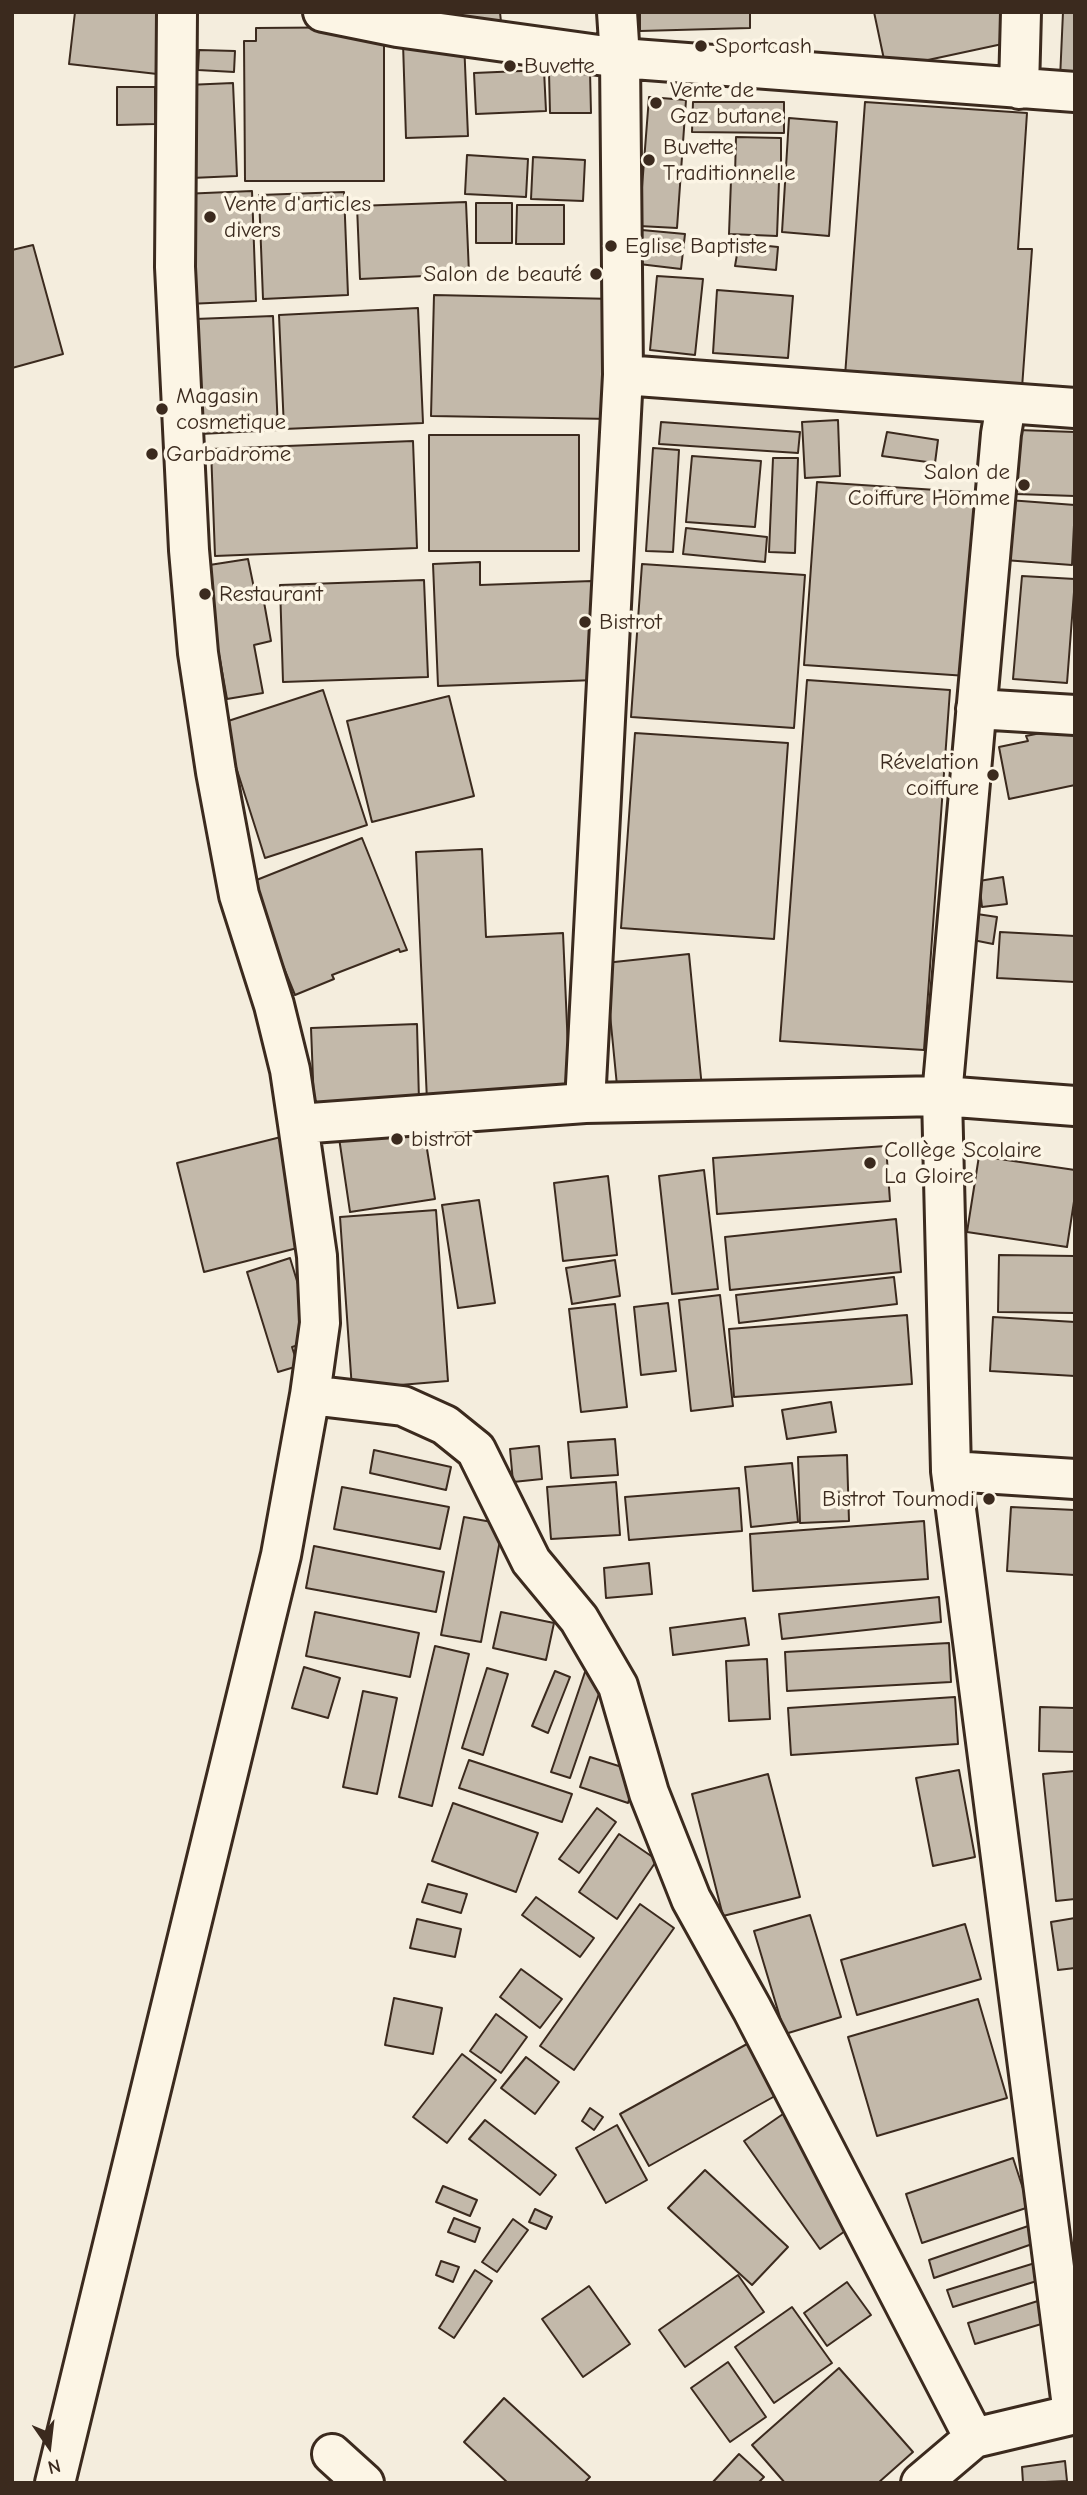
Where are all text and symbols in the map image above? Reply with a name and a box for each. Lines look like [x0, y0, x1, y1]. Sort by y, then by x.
place label: Sportcash [715, 32, 812, 60]
marker: Sportcash [693, 38, 709, 54]
place label: Buvette [524, 52, 595, 80]
marker: Buvette [502, 58, 518, 74]
place label: Vente de Gaz butane [670, 76, 782, 130]
marker: Vente de Gaz butane [648, 95, 664, 111]
place label: Buvette Traditionnelle [663, 133, 796, 187]
marker: Buvette Traditionnelle [641, 152, 657, 168]
place label: Vente d'articles divers [224, 190, 371, 244]
marker: Vente d'articles divers [202, 209, 218, 225]
place label: Eglise Baptiste [625, 232, 767, 260]
marker: Eglise Baptiste [603, 238, 619, 254]
place label: Salon de beauté [424, 260, 582, 288]
marker: Salon de beauté [588, 266, 604, 282]
place label: Magasin cosmetique [176, 382, 286, 436]
marker: Magasin cosmetique [154, 401, 170, 417]
place label: Garbadrome [166, 440, 291, 468]
marker: Garbadrome [144, 446, 160, 462]
place label: Salon de Coiffure Homme [848, 458, 1010, 512]
marker: Salon de Coiffure Homme [1016, 477, 1032, 493]
place label: Restaurant [219, 580, 323, 608]
marker: Restaurant [197, 586, 213, 602]
place label: Bistrot [599, 608, 662, 636]
marker: Bistrot [577, 614, 593, 630]
place label: Révelation coiffure [880, 748, 979, 802]
marker: Révelation coiffure [985, 767, 1001, 783]
place label: bistrot [411, 1125, 472, 1153]
marker: bistrot [389, 1131, 405, 1147]
place label: Collège Scolaire La Gloire [884, 1136, 1042, 1190]
marker: Collège Scolaire La Gloire [862, 1155, 878, 1171]
place label: Bistrot Toumodi [822, 1485, 975, 1513]
marker: Bistrot Toumodi [981, 1491, 997, 1507]
north arrow [14, 2411, 84, 2481]
text: N [45, 2454, 63, 2479]

